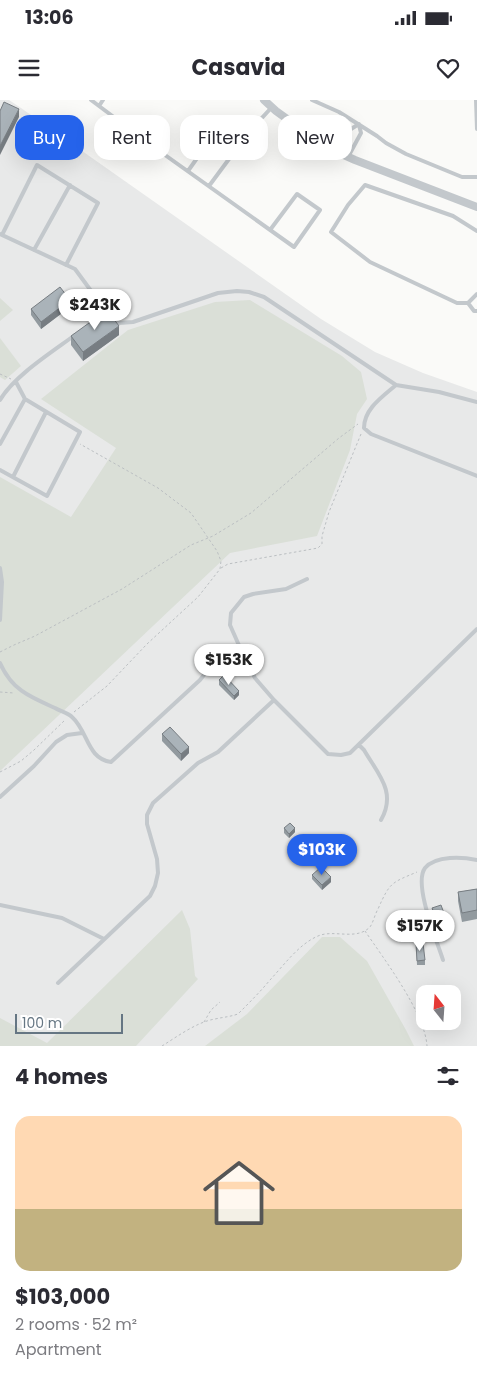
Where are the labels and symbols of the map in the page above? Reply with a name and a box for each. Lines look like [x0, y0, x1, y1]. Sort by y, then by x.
pin: $243K [60, 288, 130, 331]
pin: $153K [194, 644, 264, 686]
pin: $103K [287, 834, 357, 876]
pin: $157K [385, 910, 455, 952]
north arrow [416, 985, 461, 1030]
scale bar [15, 1011, 122, 1034]

